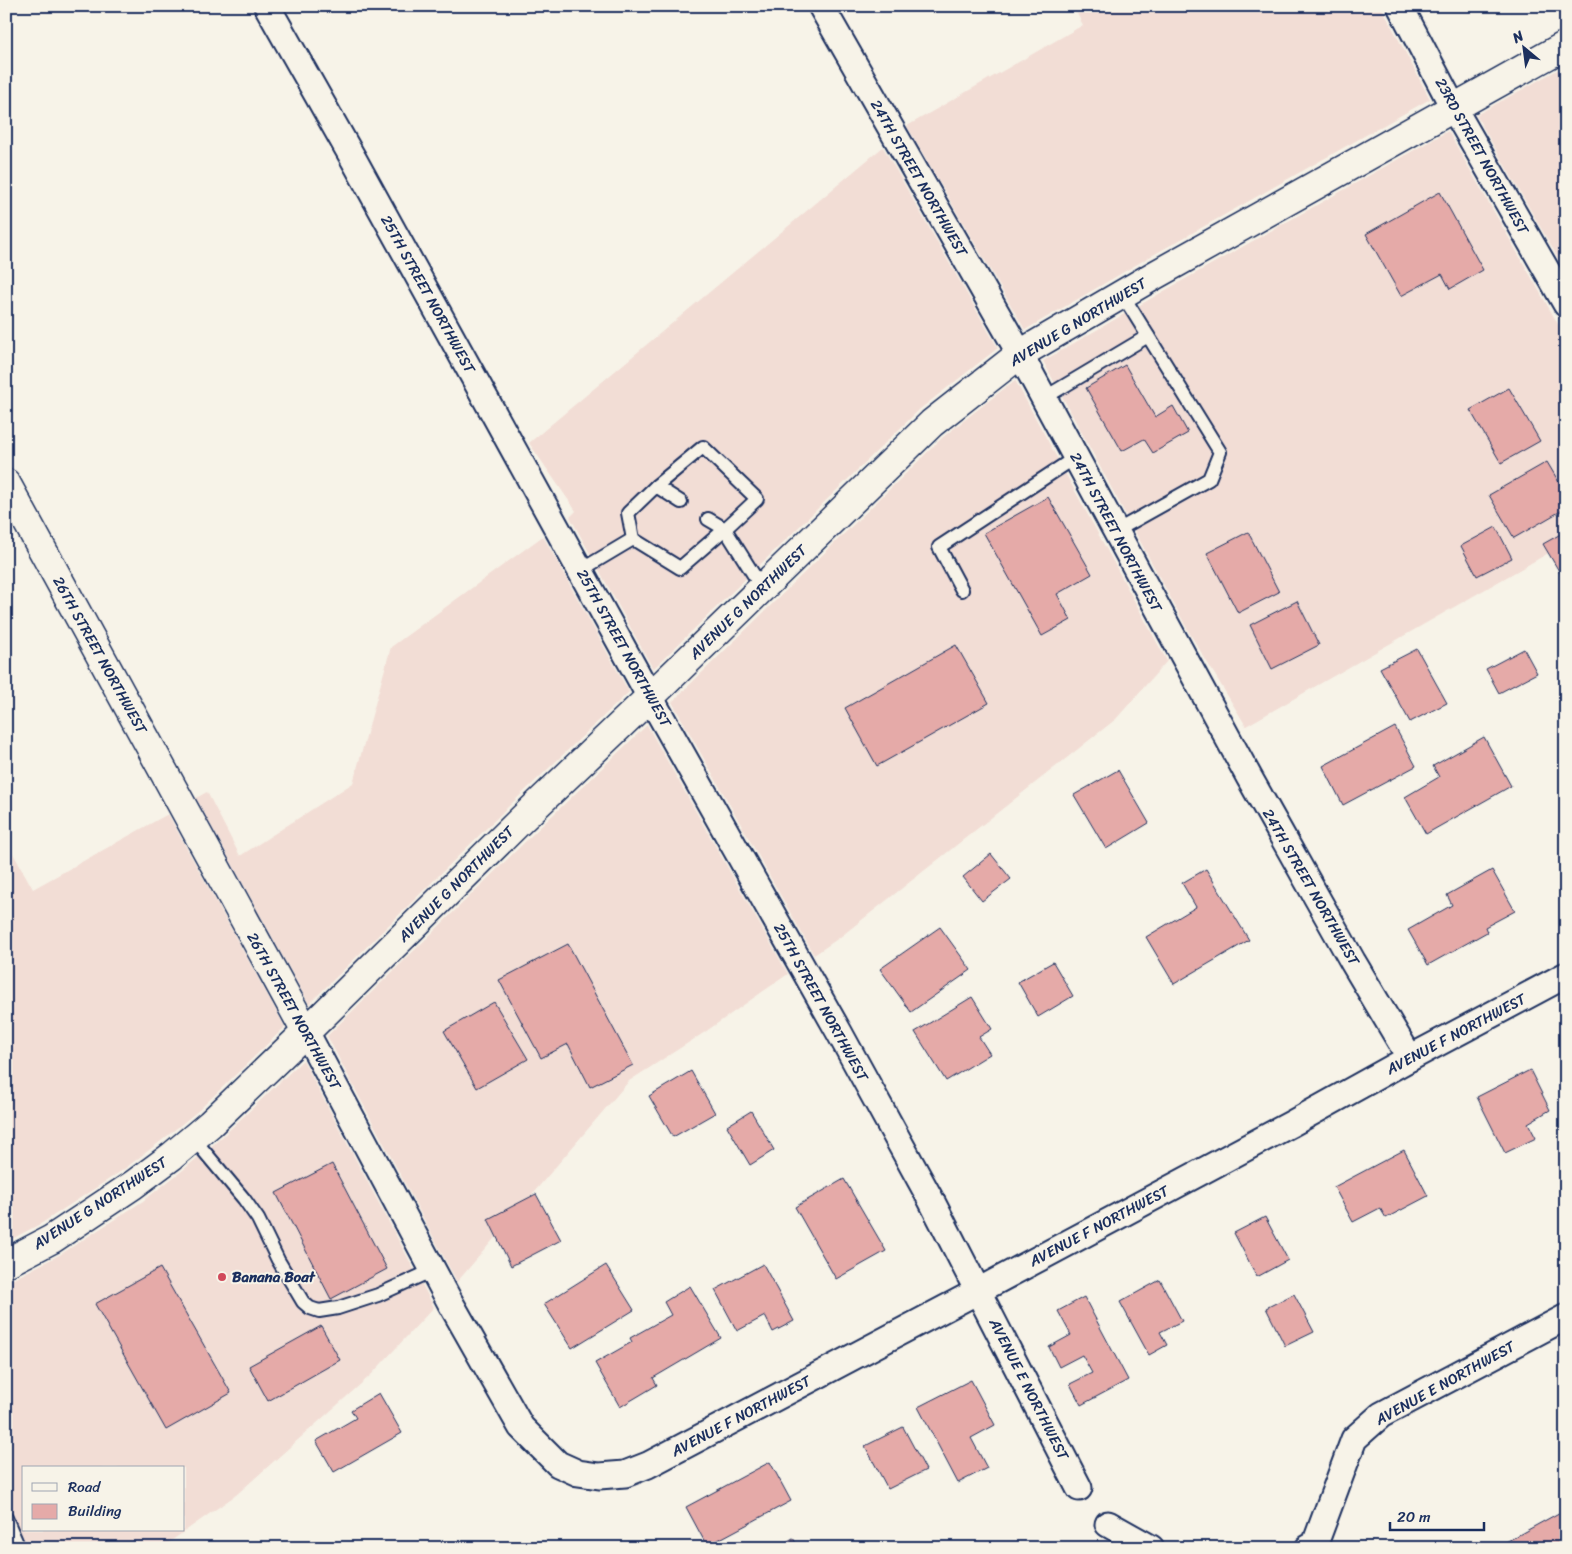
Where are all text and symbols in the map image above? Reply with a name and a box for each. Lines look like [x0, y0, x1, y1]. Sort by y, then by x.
north arrow [1500, 22, 1550, 72]
text: N [1507, 24, 1529, 51]
street label: 23RD STREET NORTHWEST [1428, 73, 1537, 241]
street label: 24TH STREET NORTHWEST [863, 94, 976, 263]
street label: 25TH STREET NORTHWEST [374, 210, 483, 380]
street label: AVENUE G NORTHWEST [1003, 270, 1153, 374]
street label: 24TH STREET NORTHWEST [1063, 447, 1170, 618]
street label: AVENUE G NORTHWEST [682, 537, 814, 666]
street label: 25TH STREET NORTHWEST [570, 564, 679, 734]
street label: 26TH STREET NORTHWEST [46, 571, 155, 740]
street label: 24TH STREET NORTHWEST [1255, 803, 1368, 972]
street label: AVENUE G NORTHWEST [391, 818, 522, 949]
street label: 25TH STREET NORTHWEST [767, 918, 876, 1088]
street label: 26TH STREET NORTHWEST [240, 927, 349, 1096]
street label: AVENUE F NORTHWEST [1381, 985, 1532, 1082]
street label: AVENUE G NORTHWEST [27, 1149, 174, 1257]
street label: AVENUE F NORTHWEST [1024, 1177, 1175, 1274]
place label: Banana Boat [232, 1264, 316, 1290]
marker: Banana Boat [216, 1271, 228, 1283]
street label: AVENUE E NORTHWEST [981, 1313, 1077, 1466]
street label: AVENUE E NORTHWEST [1369, 1333, 1521, 1433]
street label: AVENUE F NORTHWEST [666, 1367, 817, 1464]
legend [22, 1466, 185, 1532]
text: Road [68, 1474, 101, 1500]
text: Building [68, 1498, 122, 1524]
scale bar [1390, 1499, 1483, 1531]
text: 20 m [1397, 1504, 1431, 1530]

